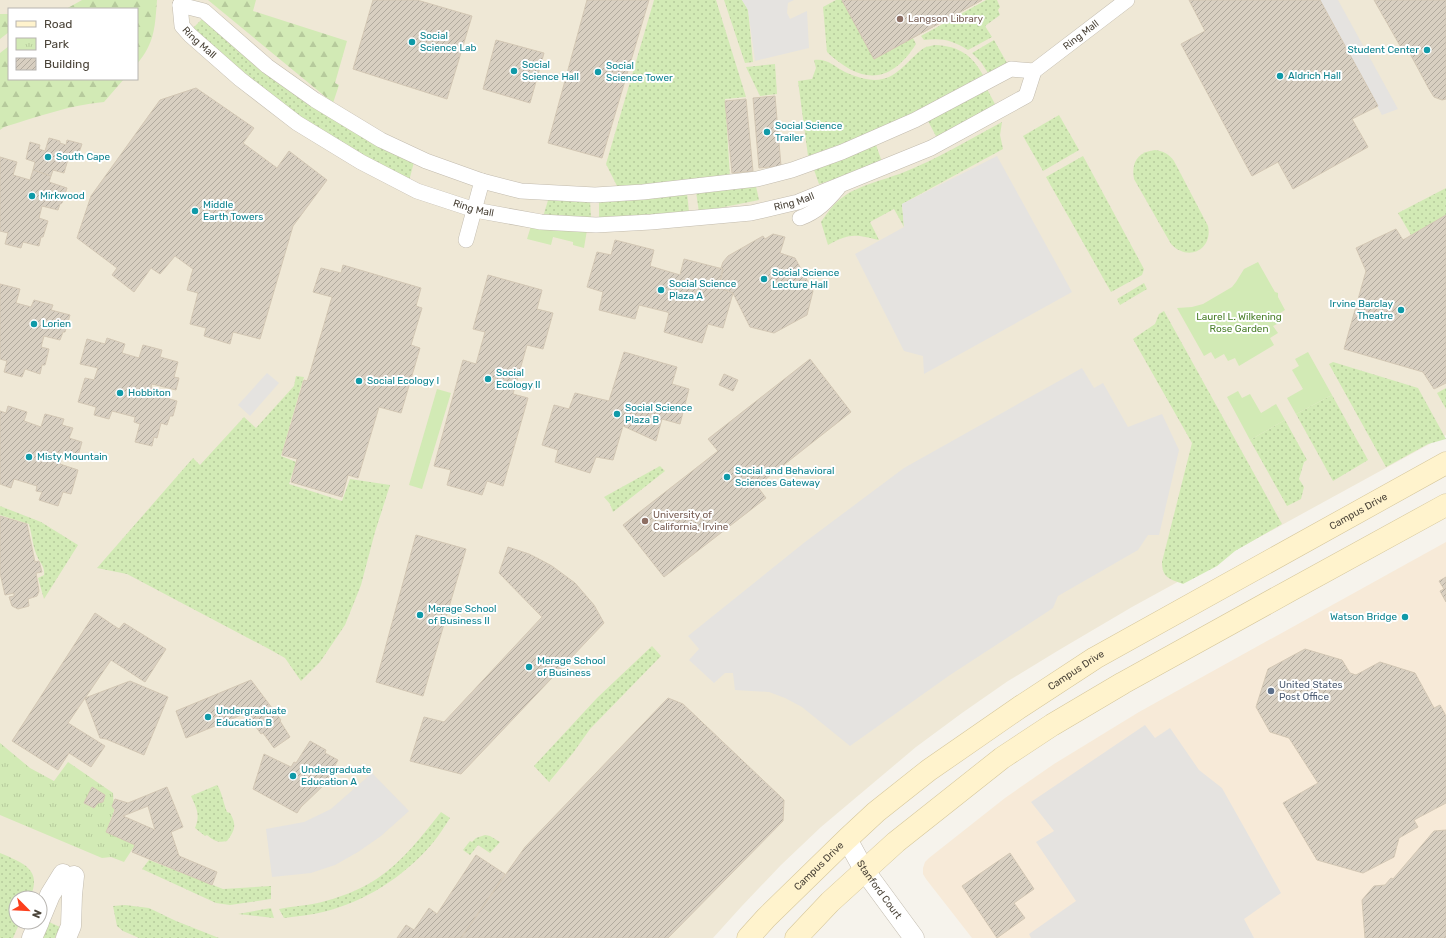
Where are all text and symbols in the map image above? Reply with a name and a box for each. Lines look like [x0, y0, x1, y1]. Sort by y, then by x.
legend [8, 8, 138, 80]
place label: Langson Library [908, 13, 984, 25]
marker: Langson Library [895, 14, 905, 24]
text: Road [44, 17, 72, 31]
street label: Ring Mall [1061, 18, 1101, 53]
street label: Ring Mall [179, 24, 219, 61]
place label: Social Science Lab [420, 30, 477, 54]
text: Park [44, 37, 70, 51]
marker: Social Science Lab [407, 37, 417, 47]
place label: Student Center [1347, 44, 1419, 56]
marker: Student Center [1422, 45, 1432, 55]
text: Building [44, 57, 90, 71]
place label: Social Science Hall [522, 59, 579, 83]
place label: Social Science Tower [606, 60, 673, 84]
marker: Social Science Hall [509, 66, 519, 76]
marker: Social Science Tower [593, 67, 603, 77]
place label: Aldrich Hall [1288, 70, 1341, 82]
marker: Aldrich Hall [1275, 71, 1285, 81]
place label: Social Science Trailer [775, 120, 843, 144]
marker: Social Science Trailer [762, 127, 772, 137]
place label: South Cape [56, 151, 111, 163]
marker: South Cape [43, 152, 53, 162]
place label: Mirkwood [40, 190, 85, 202]
street label: Ring Mall [773, 190, 816, 213]
marker: Mirkwood [27, 191, 37, 201]
street label: Ring Mall [452, 197, 495, 219]
place label: Middle Earth Towers [203, 199, 263, 223]
marker: Middle Earth Towers [190, 206, 200, 216]
place label: Social Science Lecture Hall [772, 267, 840, 291]
marker: Social Science Lecture Hall [759, 274, 769, 284]
place label: Social Science Plaza A [669, 278, 737, 302]
marker: Social Science Plaza A [656, 285, 666, 295]
place label: Irvine Barclay Theatre [1330, 298, 1393, 322]
marker: Irvine Barclay Theatre [1396, 305, 1406, 315]
park label: Laurel L. Wilkening Rose Garden [1196, 311, 1282, 335]
place label: Lorien [42, 318, 71, 330]
marker: Lorien [29, 319, 39, 329]
place label: Social Ecology II [496, 367, 541, 391]
marker: Social Ecology II [483, 374, 493, 384]
place label: Social Ecology I [367, 375, 439, 387]
marker: Social Ecology I [354, 376, 364, 386]
place label: Hobbiton [128, 387, 171, 399]
marker: Hobbiton [115, 388, 125, 398]
place label: Social Science Plaza B [625, 402, 693, 426]
marker: Social Science Plaza B [612, 409, 622, 419]
place label: Misty Mountain [37, 451, 108, 463]
marker: Misty Mountain [24, 452, 34, 462]
place label: Social and Behavioral Sciences Gateway [735, 465, 834, 489]
marker: Social and Behavioral Sciences Gateway [722, 472, 732, 482]
street label: Campus Drive [1327, 490, 1390, 533]
place label: University of California, Irvine [653, 509, 729, 533]
marker: University of California, Irvine [640, 516, 650, 526]
place label: Merage School of Business II [428, 603, 497, 627]
marker: Merage School of Business II [415, 610, 425, 620]
place label: Watson Bridge [1330, 611, 1397, 623]
marker: Watson Bridge [1400, 612, 1410, 622]
street label: Campus Drive [1046, 648, 1107, 693]
place label: Merage School of Business [537, 655, 606, 679]
marker: Merage School of Business [524, 662, 534, 672]
place label: United States Post Office [1279, 679, 1343, 703]
marker: United States Post Office [1266, 686, 1276, 696]
place label: Undergraduate Education B [216, 705, 287, 729]
marker: Undergraduate Education B [203, 712, 213, 722]
place label: Undergraduate Education A [301, 764, 372, 788]
marker: Undergraduate Education A [288, 771, 298, 781]
street label: Campus Drive [792, 839, 847, 893]
street label: Stanford Court [854, 858, 904, 921]
north arrow [8, 890, 48, 930]
text: N [29, 908, 44, 920]

